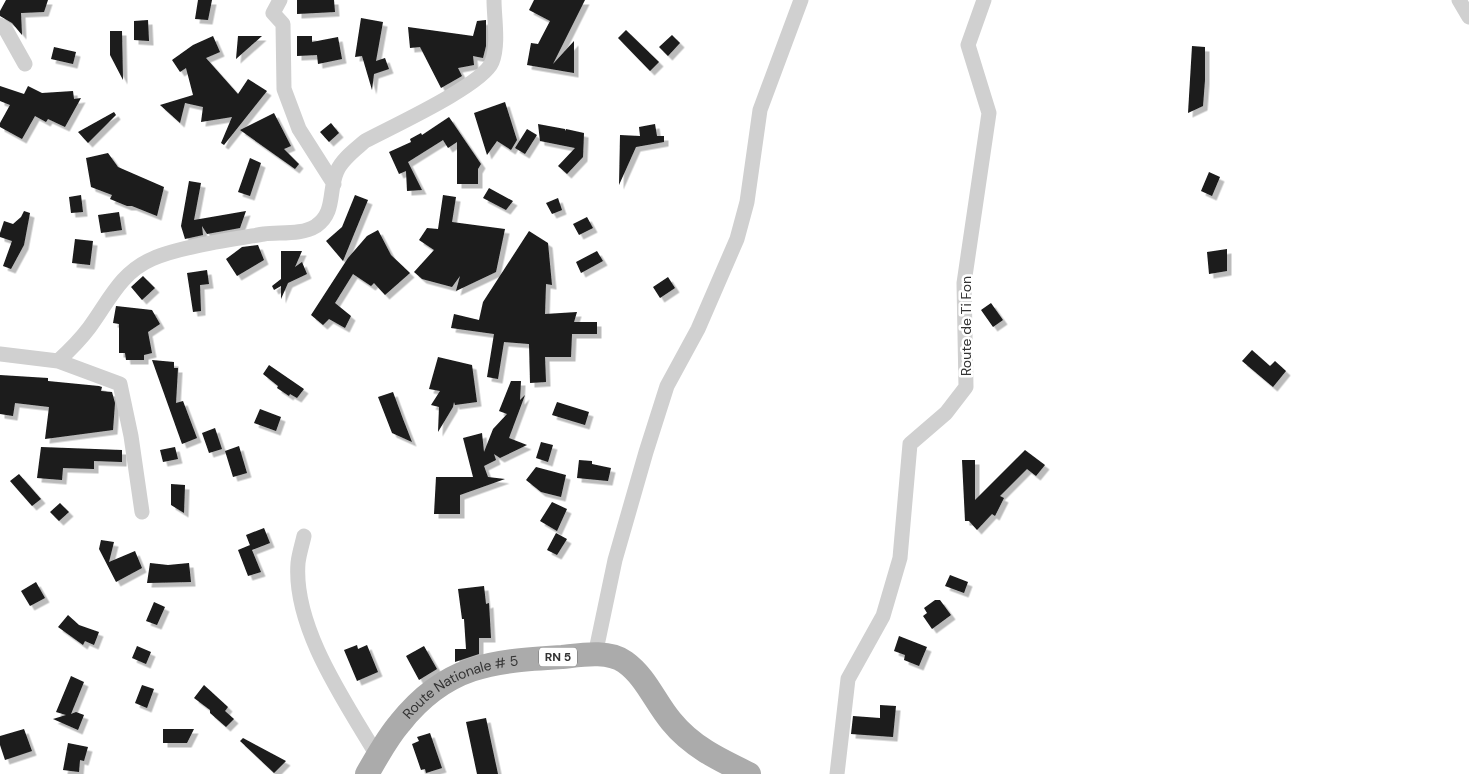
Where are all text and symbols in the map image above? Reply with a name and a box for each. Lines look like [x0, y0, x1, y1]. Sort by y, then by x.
street label: Route de Ti Fon [957, 276, 975, 376]
road number: RN 5 [539, 648, 577, 666]
street label: Route Nationale # 5 [399, 651, 519, 722]

